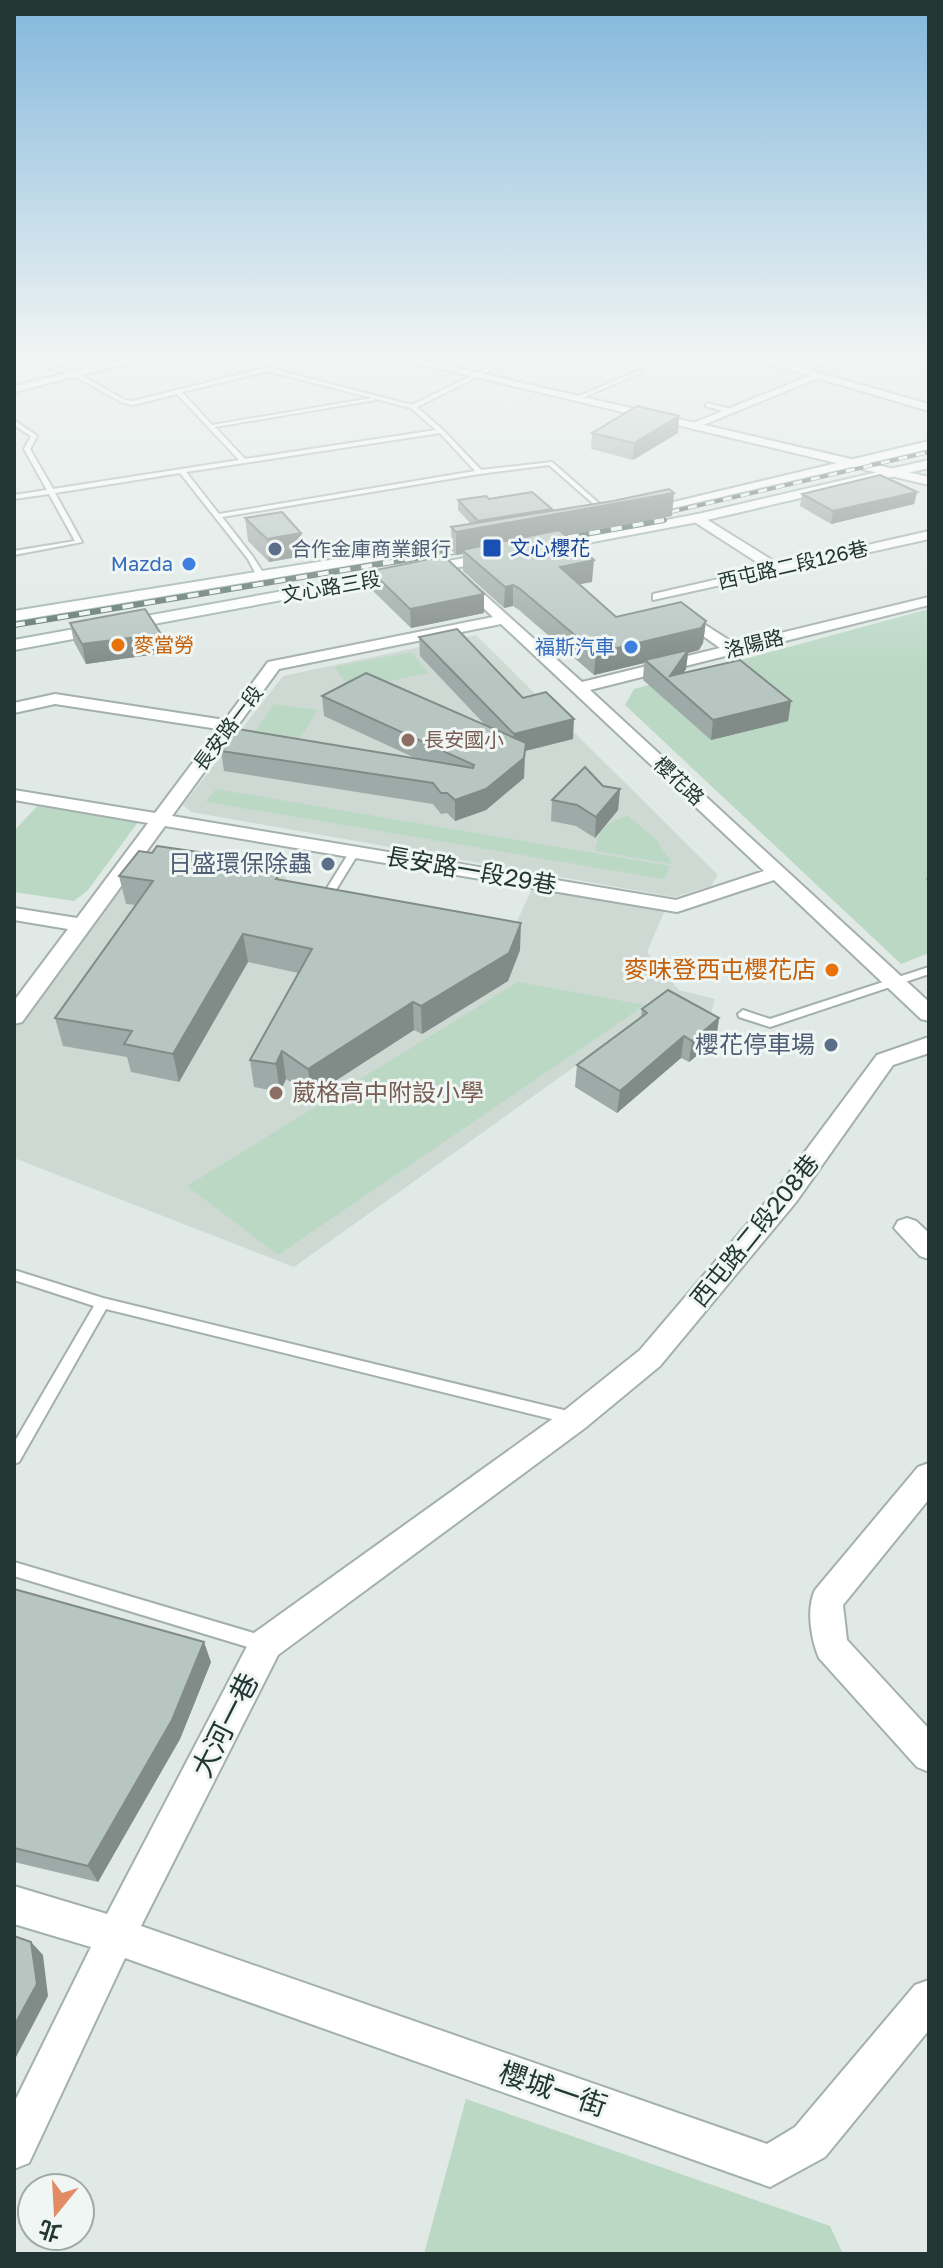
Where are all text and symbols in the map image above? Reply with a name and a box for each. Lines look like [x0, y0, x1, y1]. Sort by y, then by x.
place label: 文心櫻花 [510, 535, 590, 559]
street label: 西屯路二段126巷 [715, 535, 870, 593]
place label: 合作金庫商業銀行 [291, 536, 451, 560]
marker: 文心櫻花 [481, 537, 503, 559]
marker: 合作金庫商業銀行 [266, 540, 284, 558]
place label: Mazda [111, 551, 173, 575]
marker: Mazda [180, 555, 198, 573]
street label: 文心路三段 [280, 566, 382, 607]
street label: 洛陽路 [722, 624, 786, 662]
place label: 麥當勞 [134, 632, 194, 656]
place label: 福斯汽車 [535, 634, 615, 658]
marker: 麥當勞 [109, 636, 127, 654]
marker: 福斯汽車 [622, 638, 640, 656]
street label: 長安路一段 [188, 680, 267, 775]
place label: 長安國小 [424, 727, 504, 751]
marker: 長安國小 [399, 731, 417, 749]
street label: 櫻花路 [650, 751, 710, 810]
street label: 長安路一段29巷 [384, 840, 559, 899]
place label: 日盛環保除蟲 [168, 848, 312, 877]
marker: 日盛環保除蟲 [319, 855, 337, 873]
place label: 麥味登西屯櫻花店 [624, 954, 816, 983]
marker: 麥味登西屯櫻花店 [823, 961, 841, 979]
place label: 櫻花停車場 [695, 1029, 815, 1058]
marker: 櫻花停車場 [822, 1036, 840, 1054]
place label: 葳格高中附設小學 [292, 1077, 484, 1106]
marker: 葳格高中附設小學 [267, 1084, 285, 1102]
street label: 西屯路二段208巷 [684, 1148, 824, 1312]
street label: 大河一巷 [184, 1667, 265, 1782]
street label: 櫻城一街 [495, 2055, 611, 2122]
north arrow [16, 2172, 96, 2252]
text: 北 [35, 2215, 64, 2248]

